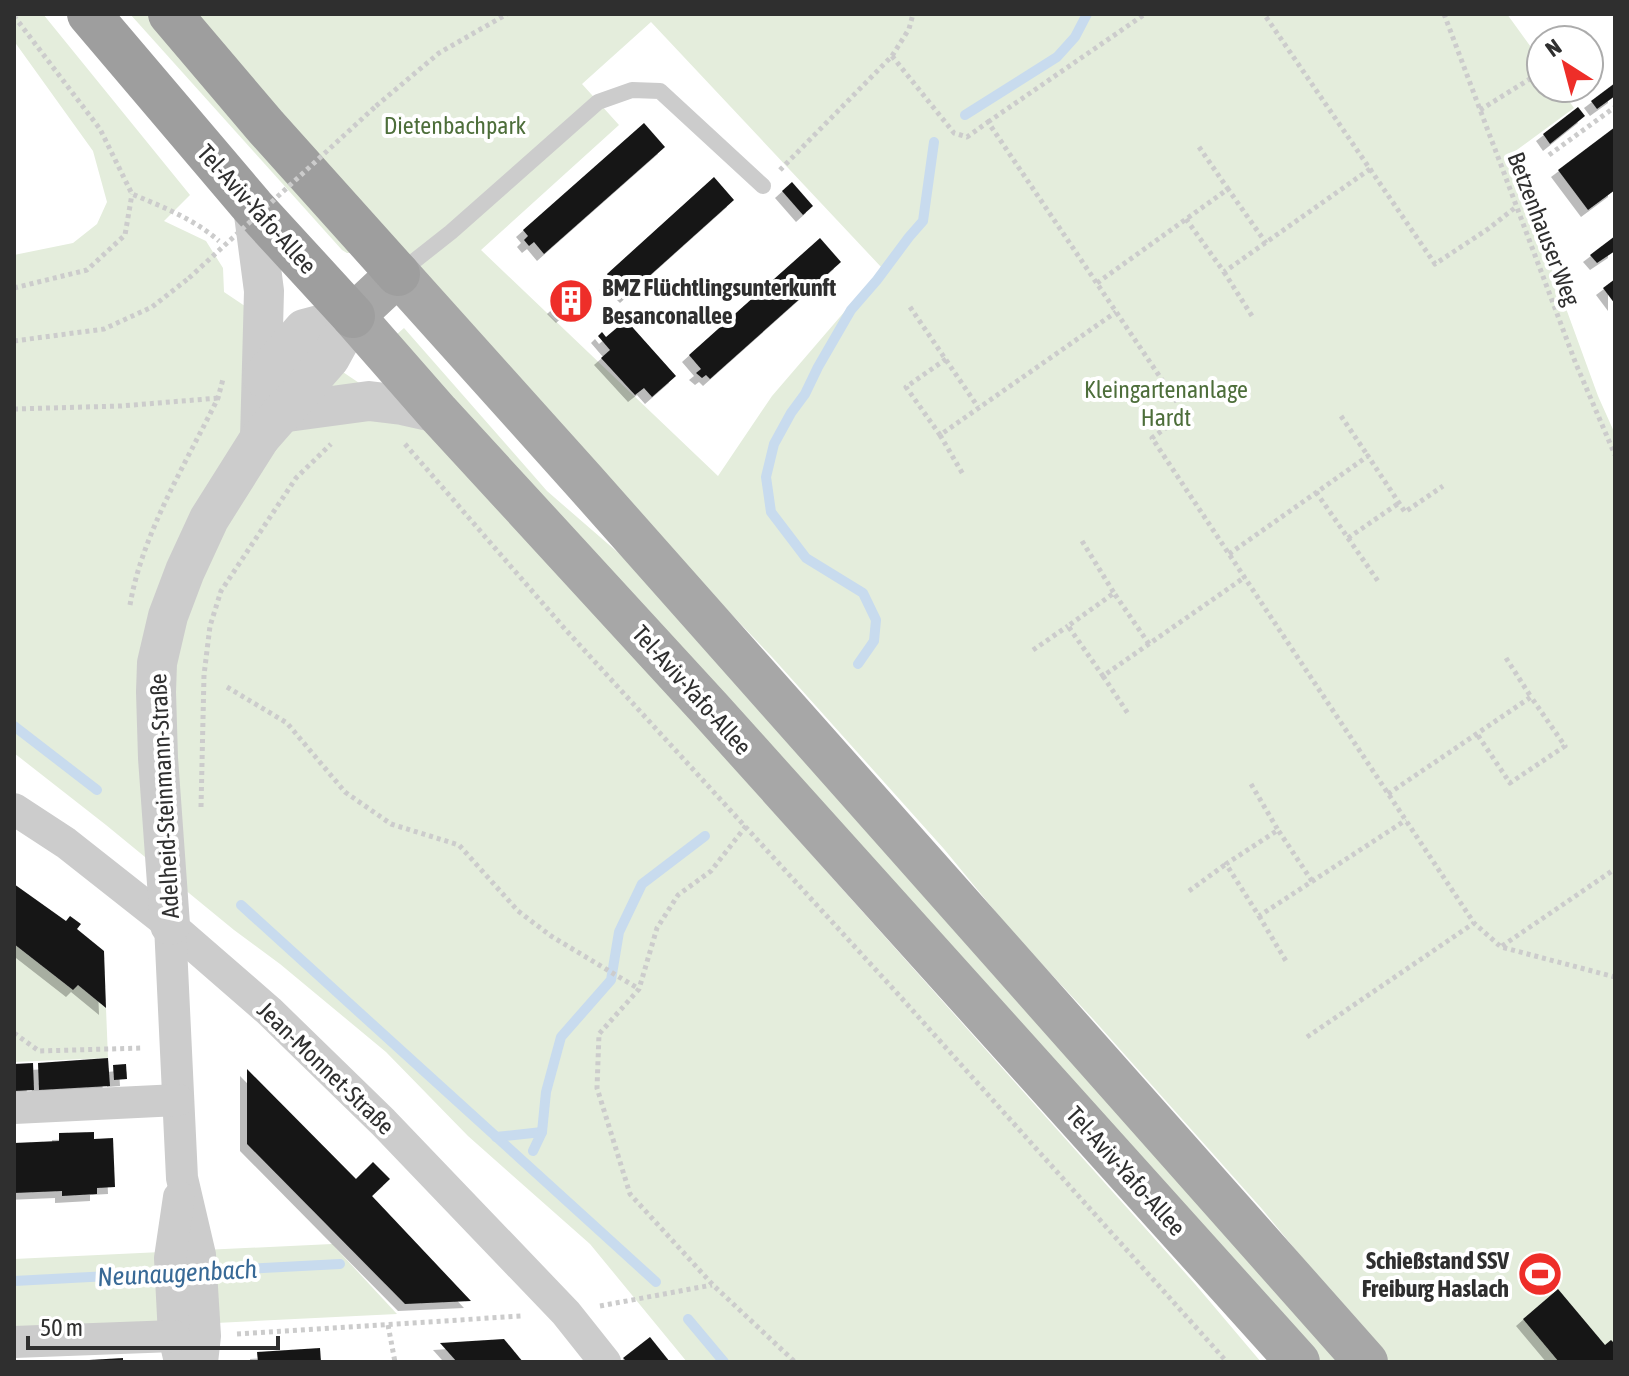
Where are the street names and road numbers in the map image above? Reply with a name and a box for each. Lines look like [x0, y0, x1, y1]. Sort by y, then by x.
street label: Tel-Aviv-Yafo-Allee [192, 139, 322, 279]
street label: Betzenhauser Weg [1502, 148, 1586, 310]
street label: Tel-Aviv-Yafo-Allee [627, 620, 757, 760]
street label: Adelheid-Steinmann-Straße [144, 673, 184, 919]
street label: Jean-Monnet-Straße [252, 996, 400, 1140]
street label: Tel-Aviv-Yafo-Allee [1061, 1101, 1191, 1241]

